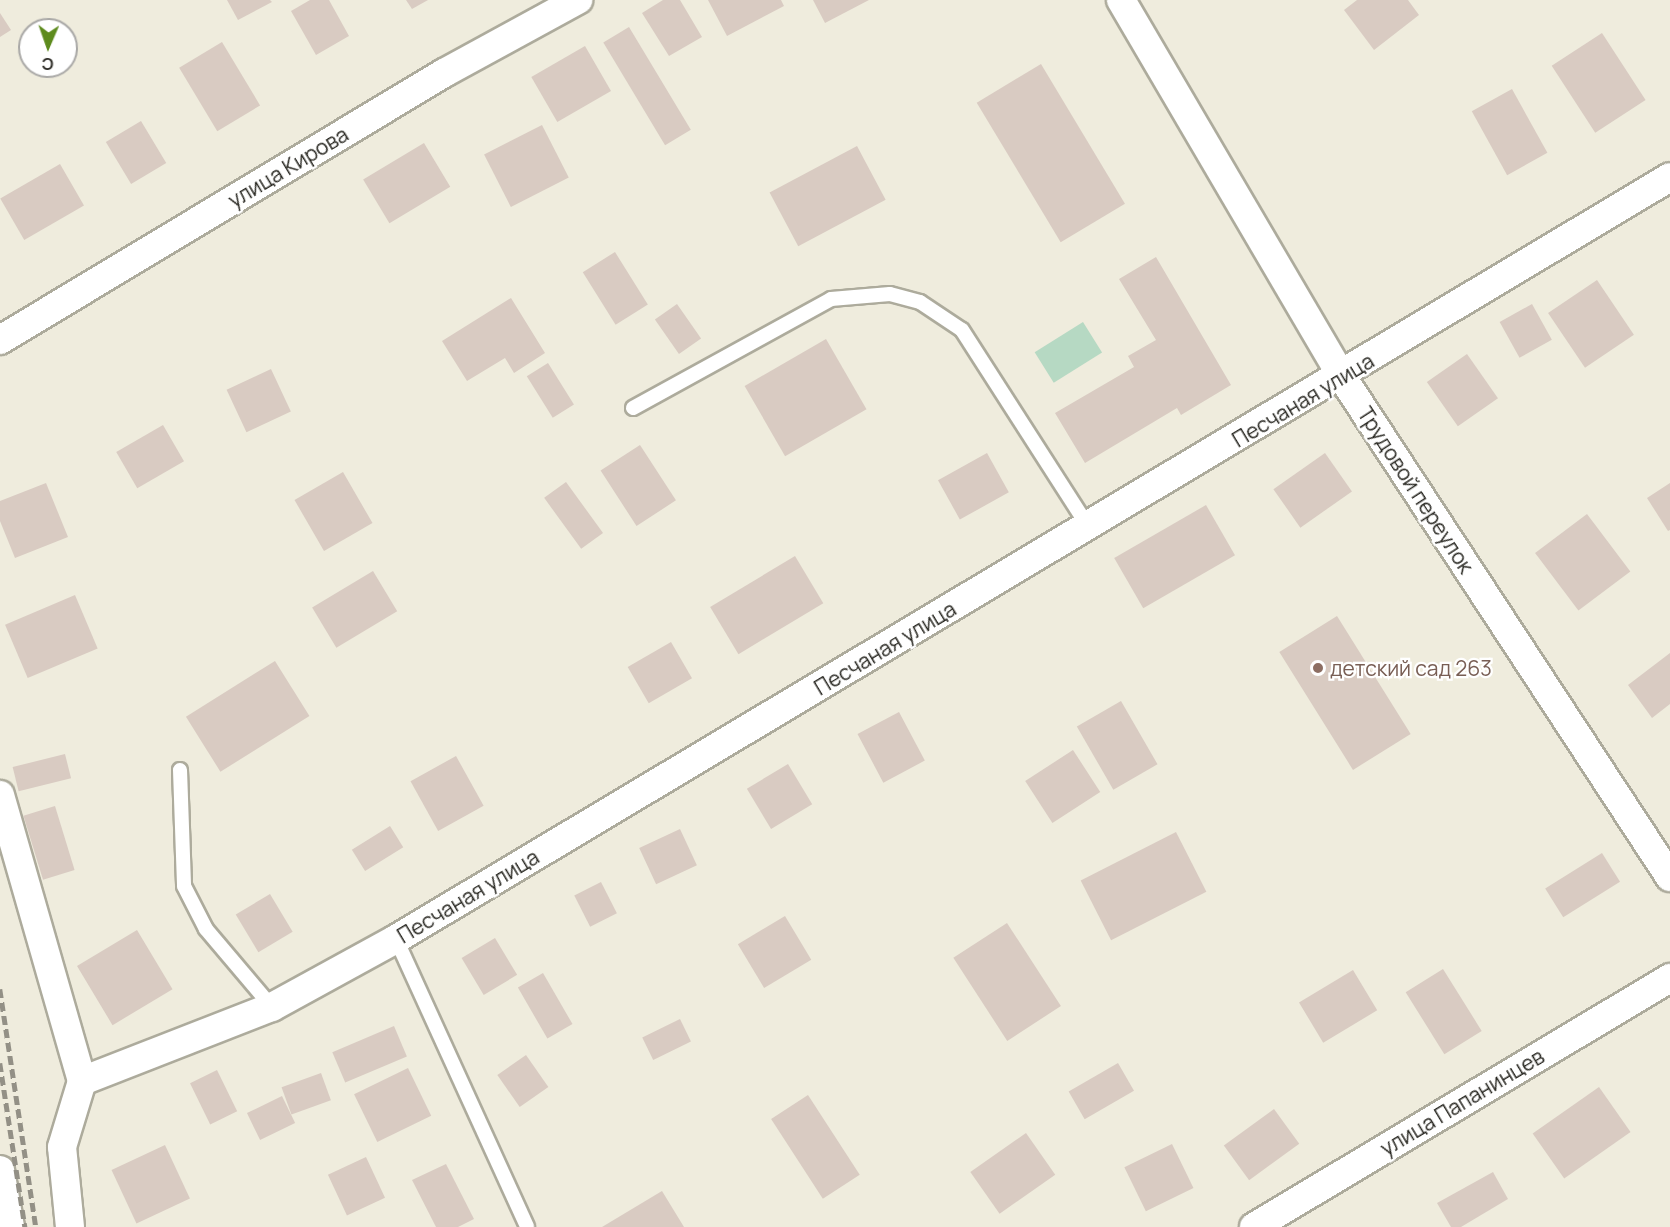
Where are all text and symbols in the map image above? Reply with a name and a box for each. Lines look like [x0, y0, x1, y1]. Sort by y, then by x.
north arrow [18, 18, 78, 78]
text: С [41, 53, 54, 75]
street label: улица Кирова [223, 121, 353, 213]
street label: Песчаная улица [1228, 348, 1378, 452]
street label: Трудовой переулок [1353, 402, 1479, 578]
street label: Песчаная улица [810, 596, 960, 700]
place label: детский сад 263 [1330, 655, 1492, 681]
marker: детский сад 263 [1311, 661, 1325, 675]
street label: Песчаная улица [393, 844, 543, 948]
street label: улица Папанинцев [1376, 1043, 1548, 1161]

